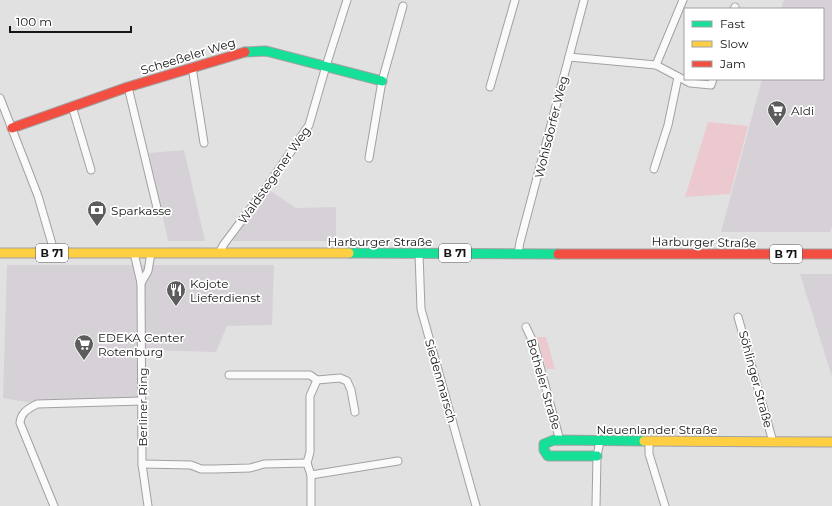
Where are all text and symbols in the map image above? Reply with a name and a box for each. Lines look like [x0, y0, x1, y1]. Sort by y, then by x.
scale bar [10, 8, 131, 34]
legend [684, 8, 824, 80]
text: 100 m [16, 14, 52, 29]
text: Fast [720, 16, 745, 31]
street label: Scheeßeler Weg [139, 34, 237, 78]
text: Slow [720, 36, 749, 51]
text: Jam [719, 56, 746, 71]
street label: Wohlsdorfer Weg [531, 74, 571, 180]
supermarket icon: Aldi [766, 99, 788, 127]
place label: Aldi [791, 103, 814, 118]
street label: Waldstegener Weg [235, 123, 313, 227]
bank icon: Sparkasse [86, 199, 108, 227]
place label: Sparkasse [111, 203, 171, 218]
street label: Harburger Straße [328, 234, 432, 249]
street label: Harburger Straße [651, 234, 757, 250]
road number: B 71 [36, 244, 68, 262]
road number: B 71 [439, 244, 471, 262]
road number: B 71 [770, 245, 802, 263]
place label: Kojote Lieferdienst [190, 276, 261, 305]
restaurant icon: Kojote Lieferdienst [165, 279, 187, 307]
street label: Söhlinger Straße [736, 329, 776, 429]
place label: EDEKA Center Rotenburg [98, 330, 184, 359]
supermarket icon: EDEKA Center Rotenburg [73, 333, 95, 361]
street label: Siedenmarsch [422, 337, 460, 425]
street label: Botheler Straße [524, 337, 564, 431]
street label: Berliner Ring [135, 367, 150, 447]
street label: Neuenlander Straße [596, 422, 718, 437]

